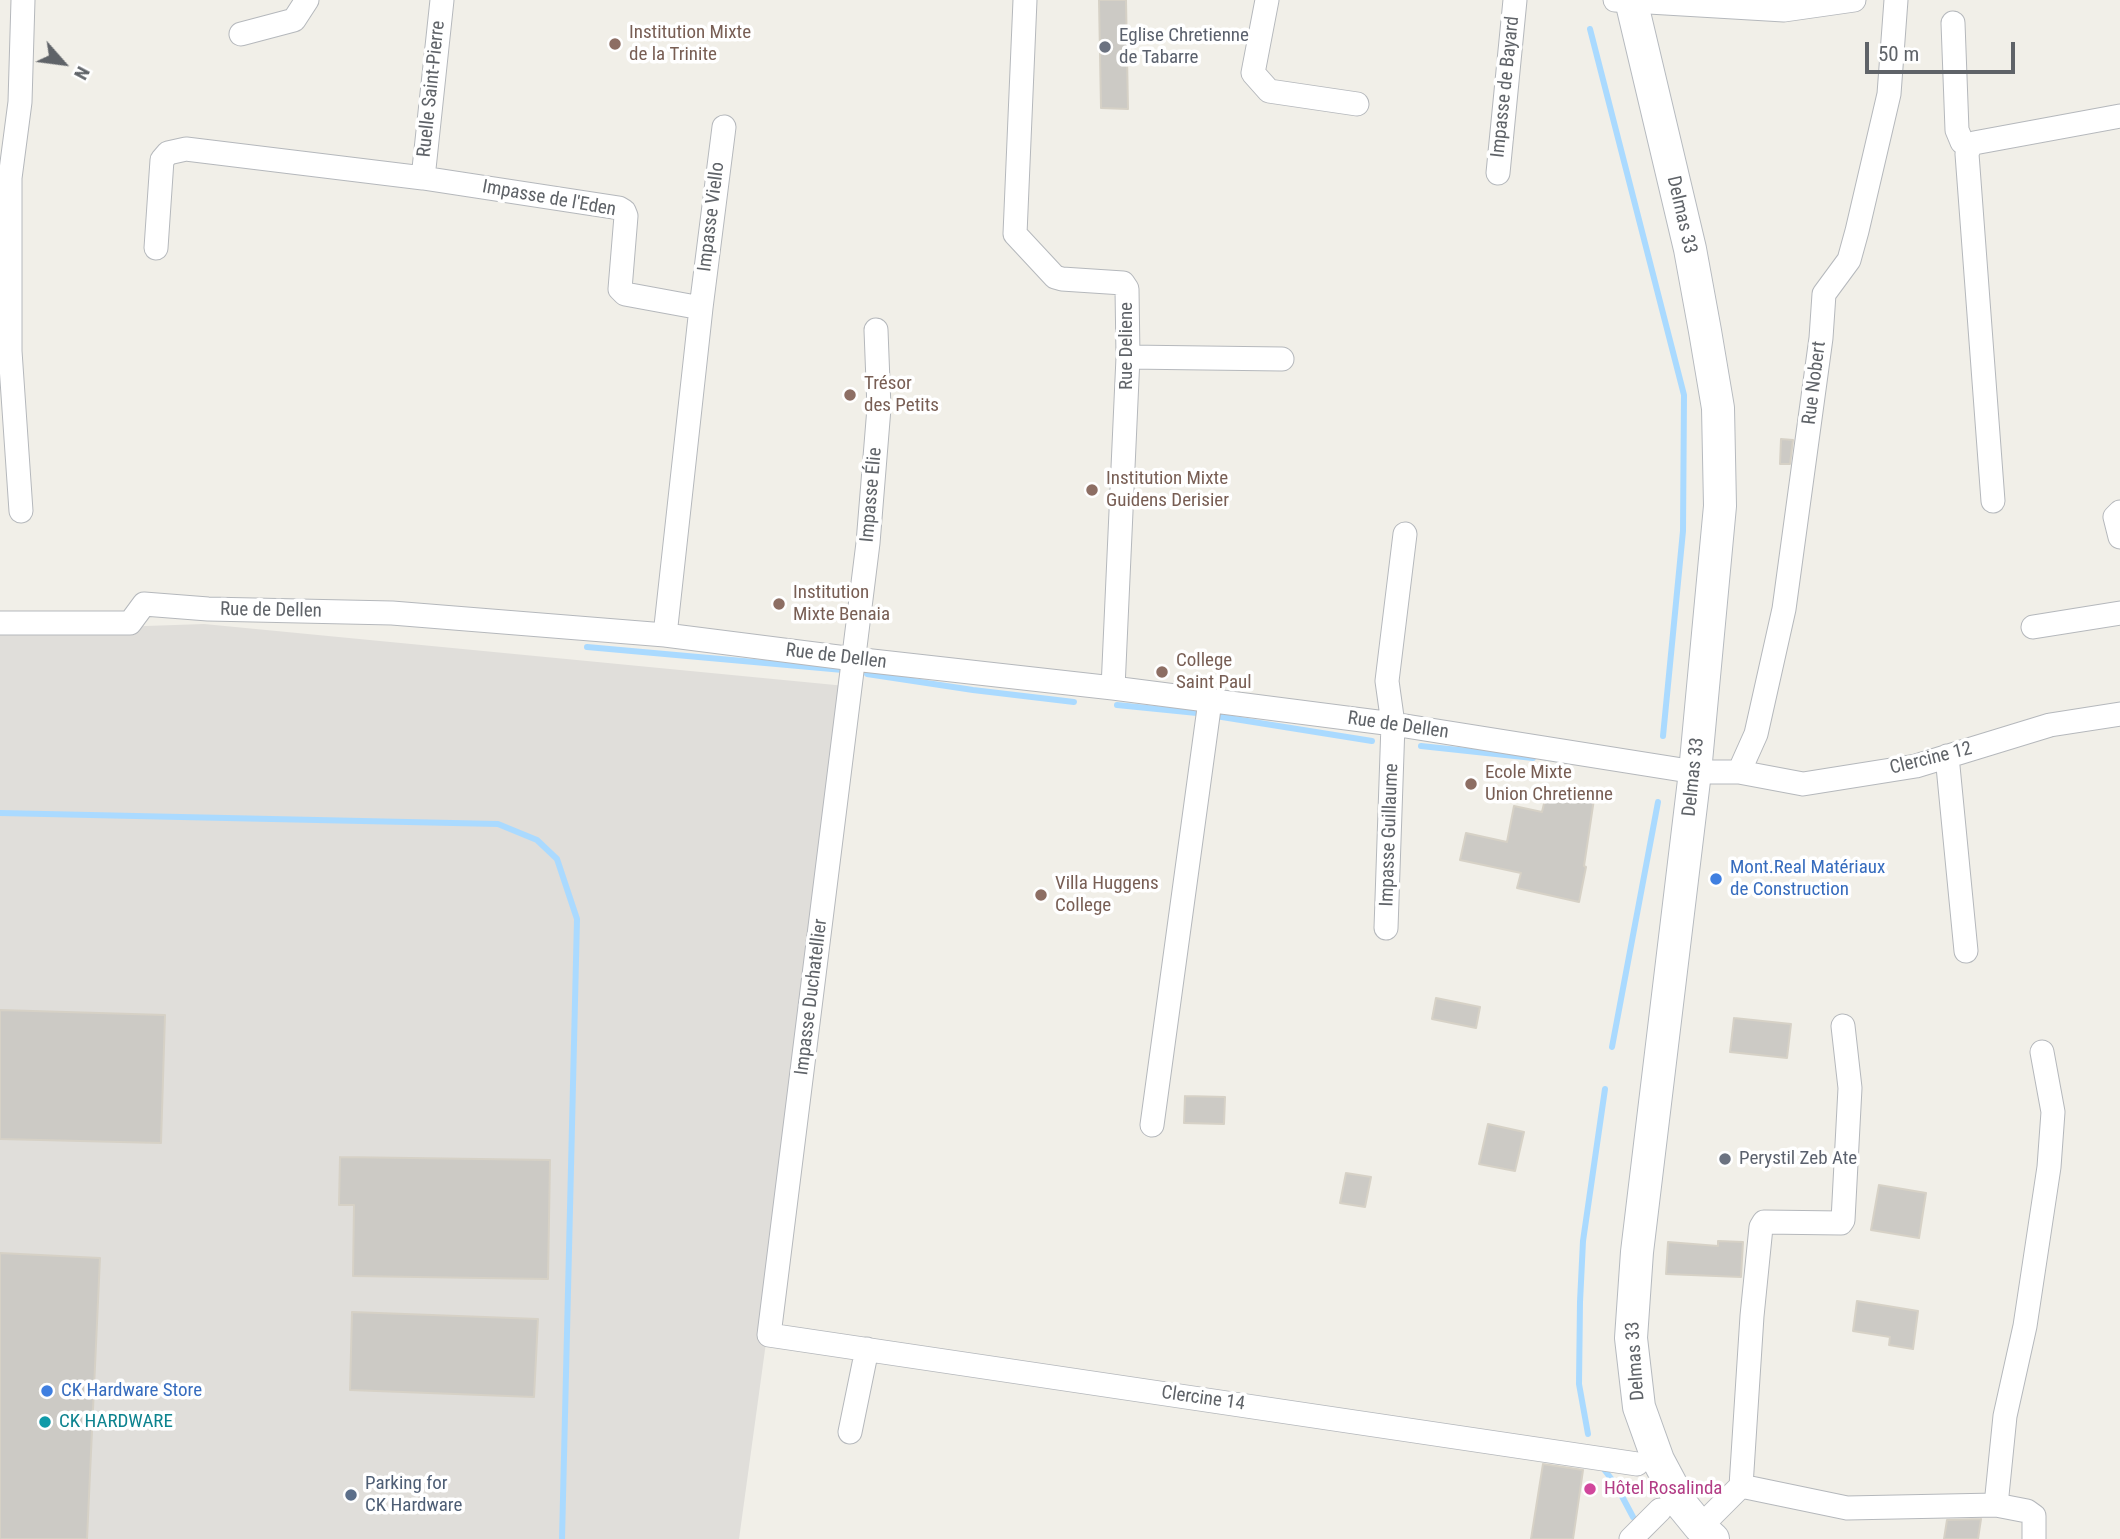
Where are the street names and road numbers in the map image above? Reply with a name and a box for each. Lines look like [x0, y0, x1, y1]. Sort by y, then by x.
street label: Impasse de Bayard [1487, 15, 1525, 159]
street label: Ruelle Saint-Pierre [413, 20, 451, 158]
street label: Impasse Viello [694, 161, 730, 273]
street label: Delmas 33 [1661, 174, 1701, 256]
street label: Impasse de l'Eden [480, 176, 618, 222]
street label: Rue Deliene [1116, 302, 1138, 390]
street label: Rue Nobert [1799, 340, 1831, 426]
street label: Impasse Élie [856, 447, 888, 543]
street label: Rue de Dellen [220, 599, 322, 623]
street label: Rue de Dellen [784, 639, 888, 675]
street label: Rue de Dellen [1346, 708, 1450, 744]
street label: Delmas 33 [1679, 736, 1709, 818]
street label: Clercine 12 [1887, 738, 1975, 780]
street label: Impasse Guillaume [1376, 763, 1404, 907]
street label: Impasse Duchatellier [791, 917, 833, 1077]
street label: Delmas 33 [1622, 1321, 1650, 1401]
street label: Clercine 14 [1160, 1382, 1246, 1416]

